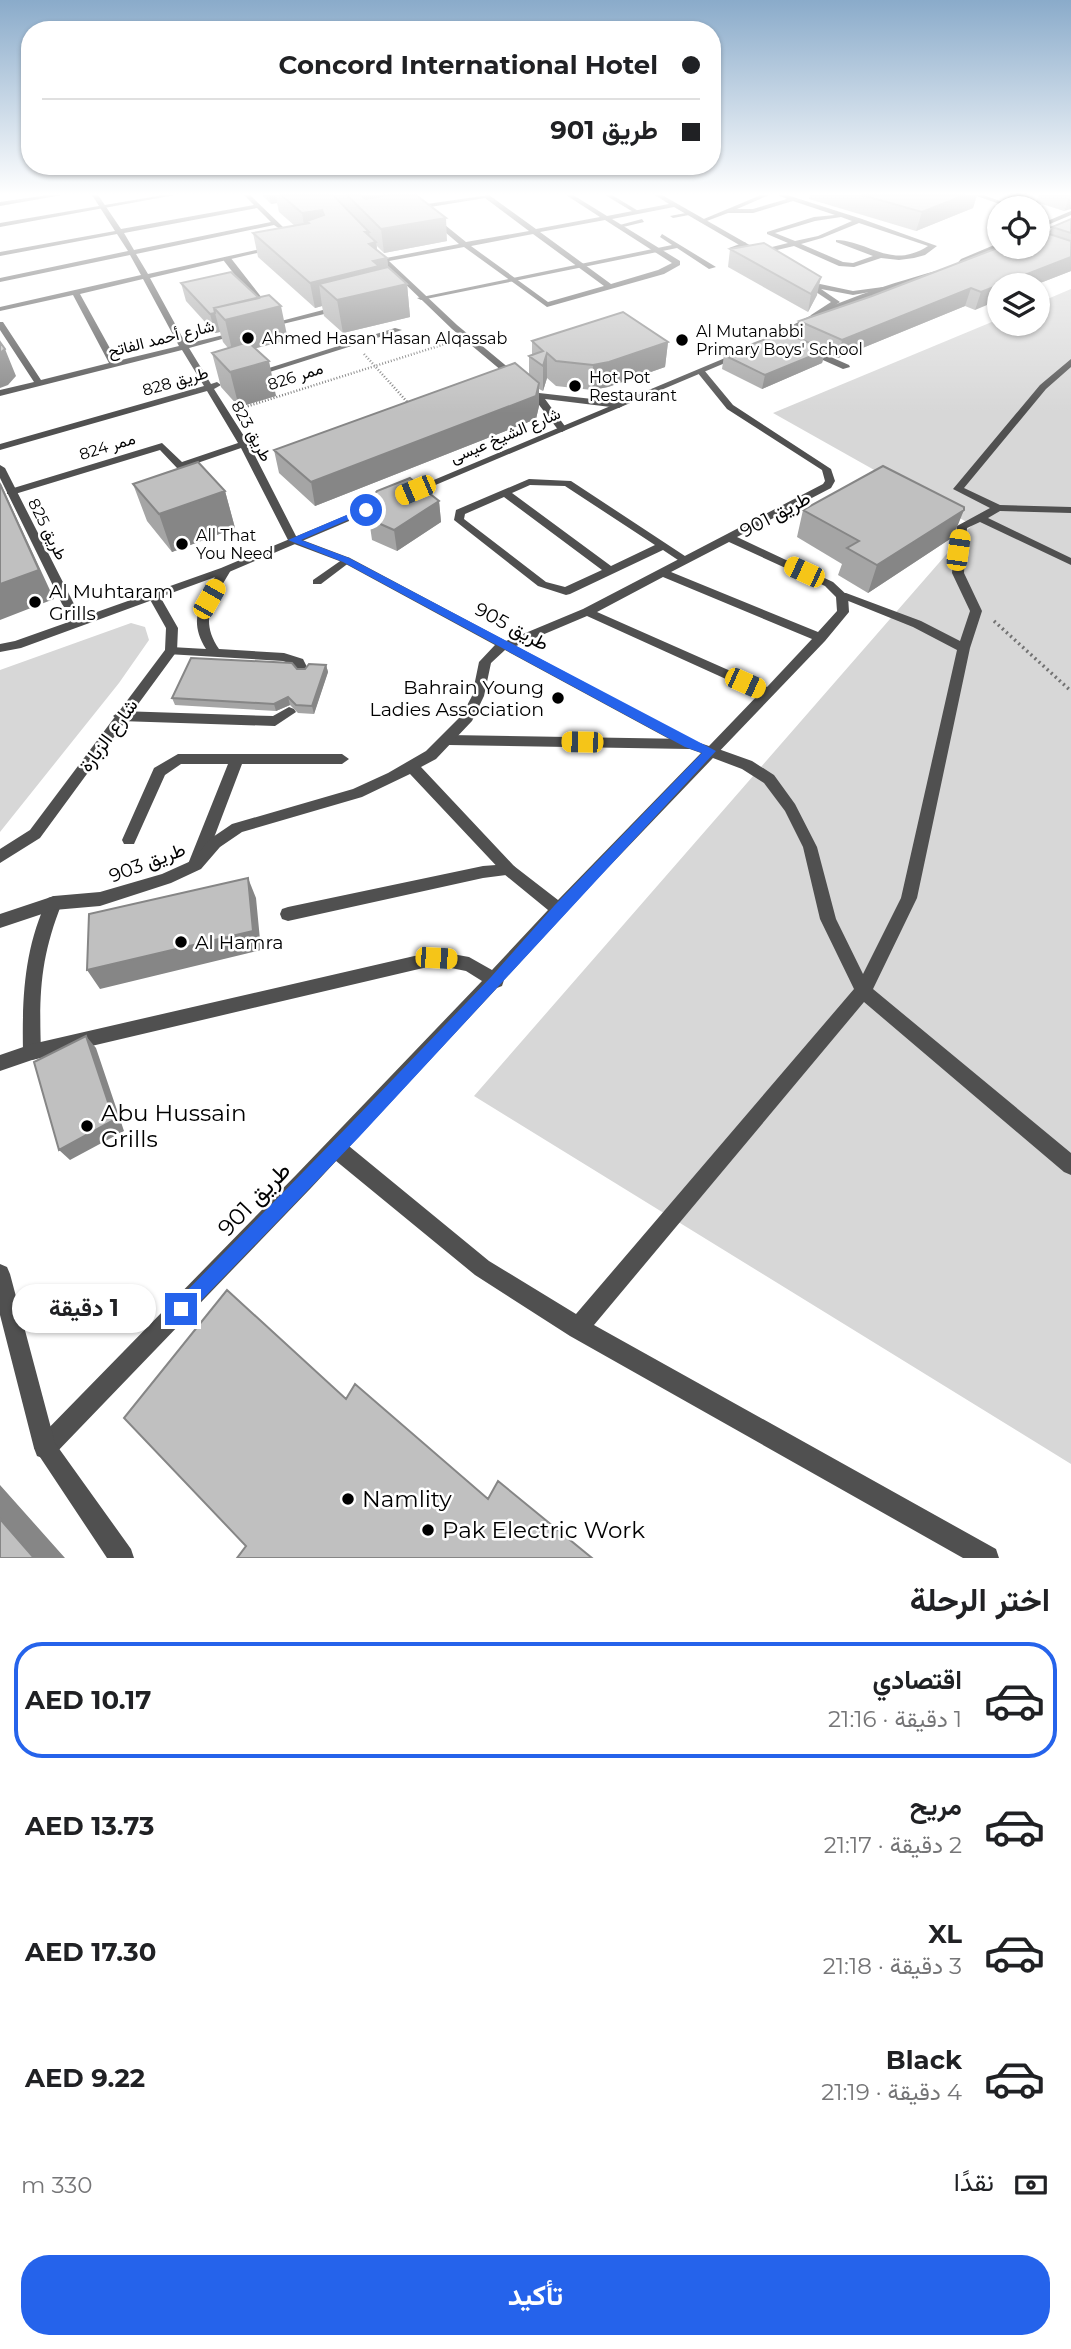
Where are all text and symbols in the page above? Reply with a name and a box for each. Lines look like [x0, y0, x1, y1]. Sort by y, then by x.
text: Concord International Hotel [279, 49, 658, 81]
text: طريق 901 [550, 114, 658, 146]
map controls [987, 196, 1050, 336]
button: locate [987, 196, 1050, 259]
button: layers [987, 273, 1050, 336]
street label: شارع أحمد الفاتح [106, 316, 217, 363]
place label: Al Mutanabbi Primary Boys' School [696, 322, 863, 359]
place label: Ahmed Hasan Hasan Alqassab [262, 329, 507, 348]
marker: Ahmed Hasan Hasan Alqassab [240, 330, 256, 346]
marker: Al Mutanabbi Primary Boys' School [674, 332, 690, 348]
street label: ممر 826 [265, 359, 326, 395]
street label: طريق 828 [140, 363, 211, 401]
place label: Hot Pot Restaurant [589, 368, 677, 405]
marker: Hot Pot Restaurant [567, 378, 583, 394]
street label: طريق 823 [226, 398, 276, 465]
street label: شارع الشيخ عيسى [447, 404, 564, 469]
street label: ممر 824 [77, 429, 138, 465]
car [392, 472, 439, 508]
street label: طريق 901 [736, 486, 814, 543]
route start [350, 494, 382, 526]
street label: طريق 825 [23, 495, 71, 564]
place label: All That You Need [196, 526, 273, 563]
car [945, 528, 972, 572]
marker: All That You Need [174, 536, 190, 552]
car [781, 554, 828, 590]
car [190, 576, 229, 622]
place label: Al Muhtaram Grills [49, 580, 173, 625]
marker: Al Muhtaram Grills [27, 594, 43, 610]
street label: طريق 905 [471, 597, 553, 655]
car [722, 665, 769, 701]
place label: Bahrain Young Ladies Association [369, 676, 544, 721]
marker: Bahrain Young Ladies Association [550, 690, 566, 706]
street label: شارع الزبارة [74, 694, 143, 777]
car [561, 731, 604, 753]
street label: طريق 903 [106, 837, 189, 888]
place label: Al Hamra [195, 931, 284, 954]
marker: Al Hamra [173, 934, 189, 950]
car [415, 946, 458, 970]
place label: Abu Hussain Grills [101, 1099, 246, 1153]
marker: Abu Hussain Grills [79, 1118, 95, 1134]
street label: طريق 901 [212, 1156, 297, 1243]
callout: 1 دقيقة [13, 1284, 156, 1334]
route end [165, 1293, 197, 1325]
text: 1 دقيقة [49, 1294, 119, 1322]
place label: Namlity [362, 1485, 452, 1513]
marker: Namlity [340, 1491, 356, 1507]
place label: Pak Electric Work [442, 1516, 645, 1544]
marker: Pak Electric Work [420, 1522, 436, 1538]
text: اختر الرحلة [910, 1580, 1050, 1619]
text: اقتصادي [873, 1664, 962, 1696]
icon: car [983, 1669, 1046, 1732]
text: AED 10.17 [25, 1684, 151, 1716]
text: 1 دقيقة · 21:16 [828, 1705, 962, 1733]
text: مريح [910, 1790, 962, 1822]
icon: car [983, 1795, 1046, 1858]
text: AED 13.73 [25, 1810, 155, 1842]
text: 2 دقيقة · 21:17 [824, 1831, 962, 1859]
text: XL [928, 1918, 962, 1950]
icon: car [983, 1921, 1046, 1984]
text: AED 17.30 [25, 1936, 156, 1968]
text: 3 دقيقة · 21:18 [823, 1952, 962, 1980]
text: Black [886, 2044, 962, 2076]
icon: car [983, 2047, 1046, 2110]
text: AED 9.22 [25, 2062, 145, 2094]
text: 4 دقيقة · 21:19 [821, 2078, 962, 2106]
text: نقدًا [954, 2166, 994, 2198]
icon: cash [1012, 2166, 1050, 2204]
text: 330 m [21, 2171, 93, 2199]
button: تأكيد [21, 2255, 1050, 2335]

